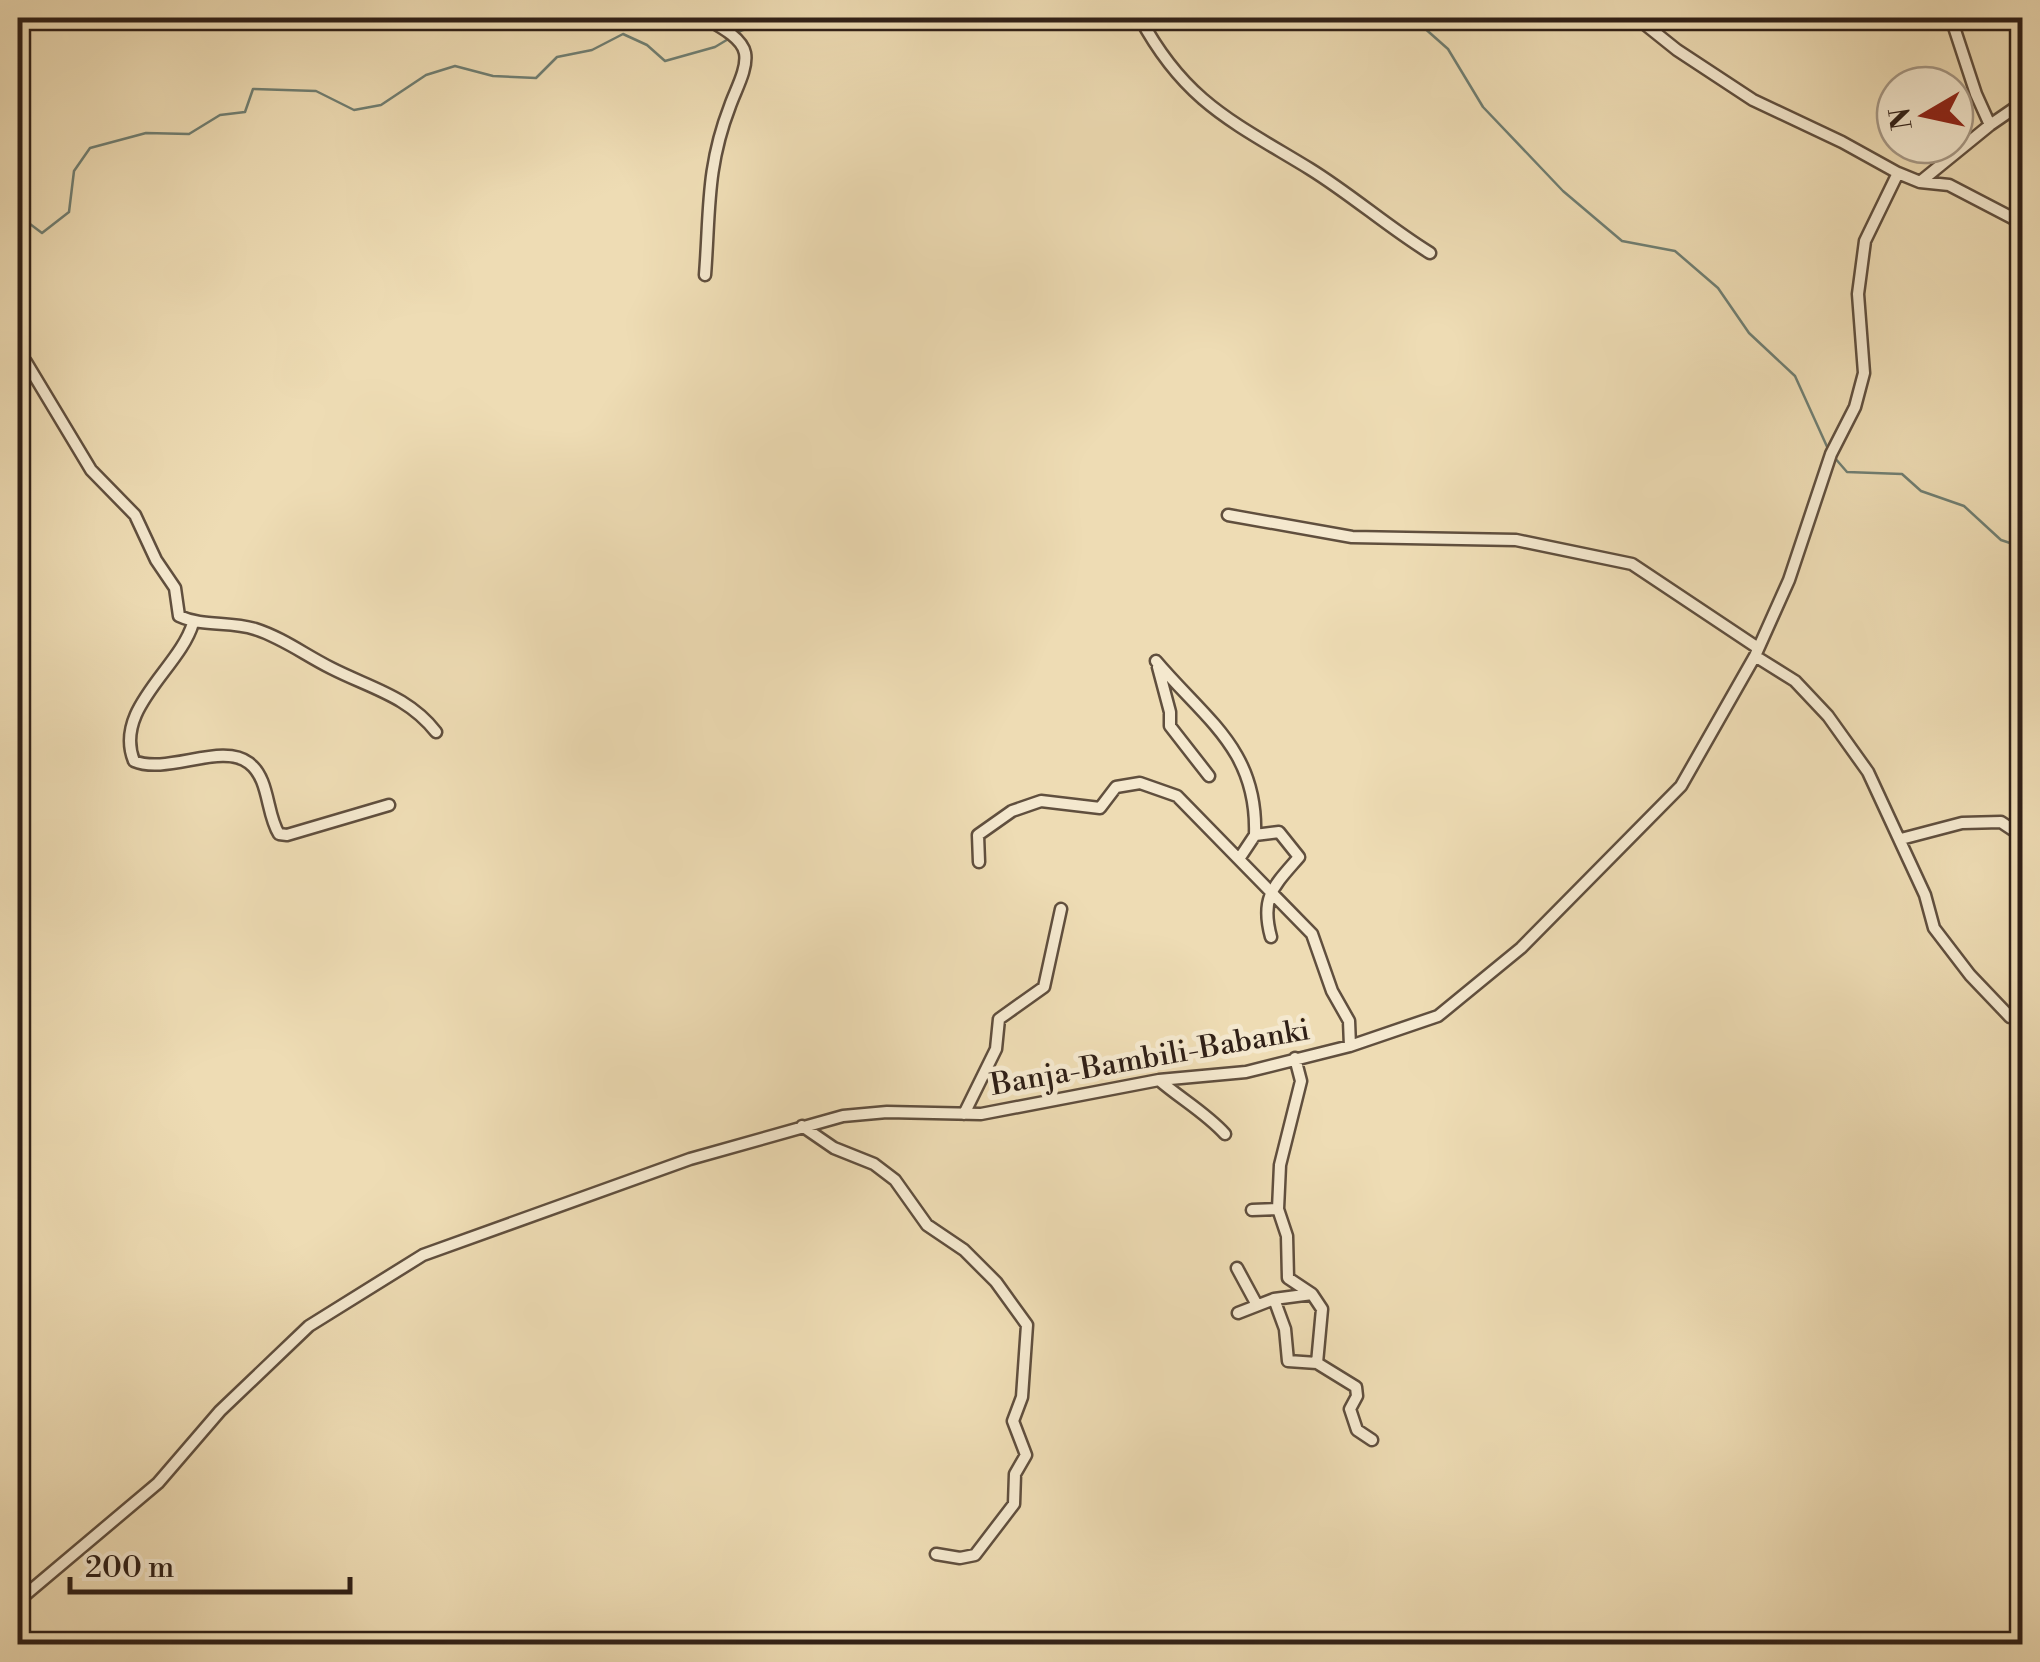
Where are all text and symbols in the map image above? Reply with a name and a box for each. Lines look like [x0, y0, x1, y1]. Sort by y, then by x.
north arrow [1875, 65, 1975, 165]
text: N [1883, 105, 1921, 132]
street label: Banja-Bambili-Babanki [987, 1011, 1313, 1105]
scale bar [70, 1532, 350, 1594]
text: 200 m [85, 1549, 174, 1587]

